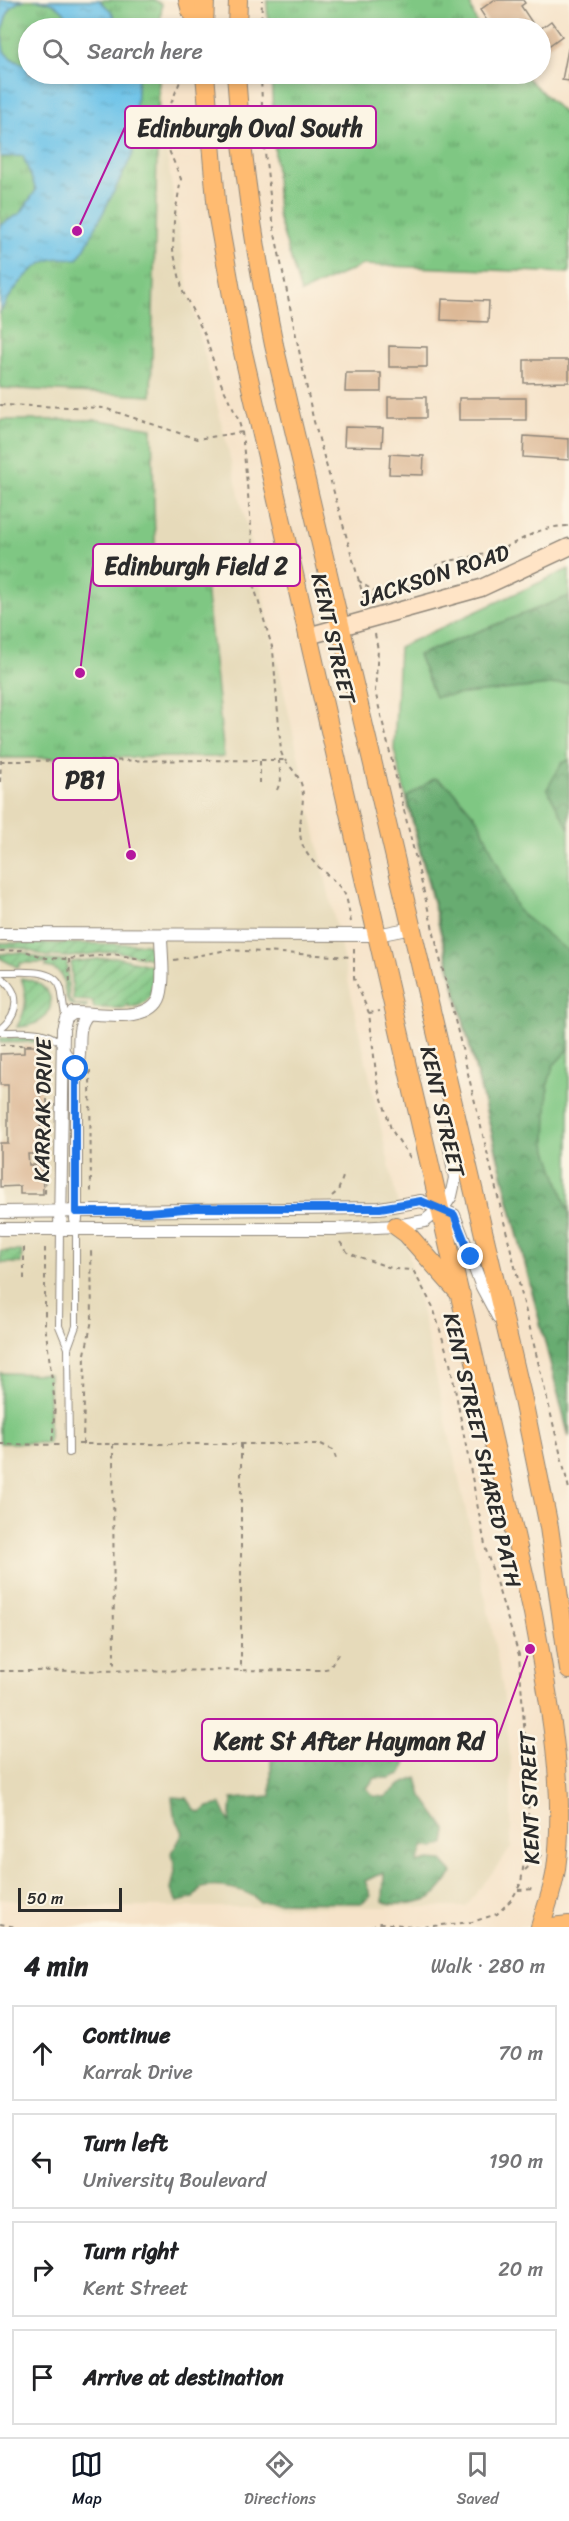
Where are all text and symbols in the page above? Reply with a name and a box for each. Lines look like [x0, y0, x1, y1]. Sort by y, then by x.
search box [18, 18, 551, 84]
text: Search here [87, 32, 203, 71]
icon: search [39, 35, 72, 68]
callout: Edinburgh Oval South [125, 106, 376, 148]
text: Edinburgh Oval South [137, 107, 364, 149]
street label: JACKSON ROAD [353, 533, 515, 618]
callout: Edinburgh Field 2 [93, 544, 300, 586]
text: Edinburgh Field 2 [104, 545, 288, 587]
street label: KENT STREET [300, 569, 368, 709]
callout: PB1 [53, 758, 118, 800]
text: PB1 [65, 759, 105, 801]
street label: KARRAK DRIVE [22, 1036, 63, 1183]
street label: KENT STREET [409, 1042, 477, 1182]
route start [62, 1055, 88, 1081]
route end [457, 1243, 483, 1269]
street label: KENT STREET SHARED PATH [432, 1309, 533, 1592]
callout: Kent St After Hayman Rd [202, 1719, 497, 1761]
text: Kent St After Hayman Rd [213, 1720, 487, 1762]
street label: KENT STREET [508, 1729, 551, 1865]
text: 50 m [27, 1884, 63, 1913]
scale bar [18, 1885, 122, 1912]
text: 4 min [24, 1943, 88, 1989]
text: Walk · 280 m [431, 1949, 545, 1984]
text: Continue [83, 2016, 171, 2055]
text: 70 m [498, 2036, 543, 2071]
icon: ahead [26, 2037, 59, 2070]
text: Karrak Drive [83, 2055, 193, 2090]
text: Turn left [83, 2124, 168, 2163]
text: 190 m [489, 2144, 543, 2179]
icon: left [26, 2145, 59, 2178]
text: University Boulevard [83, 2163, 266, 2198]
text: Turn right [83, 2232, 178, 2271]
text: 20 m [498, 2252, 543, 2287]
icon: right [26, 2253, 59, 2286]
text: Kent Street [83, 2271, 188, 2306]
text: Arrive at destination [83, 2358, 284, 2397]
icon: arrive [26, 2361, 59, 2394]
tab: Map [70, 2448, 103, 2513]
tab: Directions [244, 2448, 316, 2513]
tab: Saved [456, 2448, 499, 2513]

